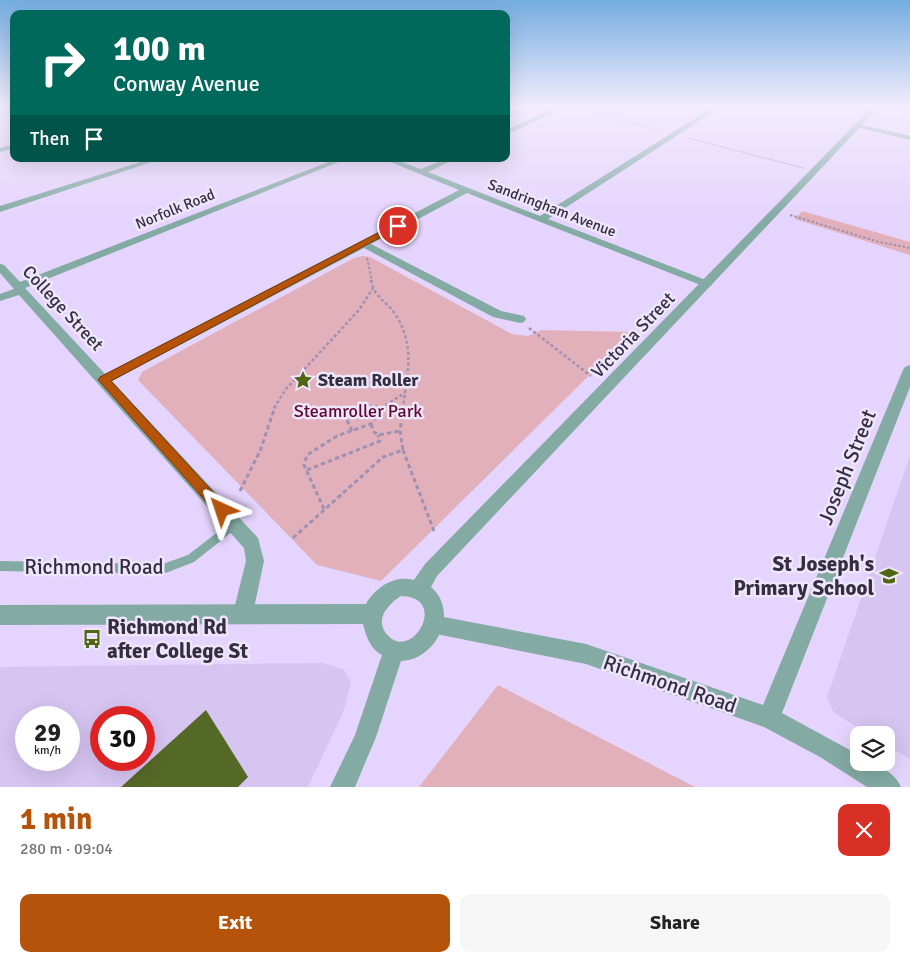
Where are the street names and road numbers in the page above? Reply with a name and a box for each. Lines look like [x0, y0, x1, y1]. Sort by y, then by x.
street label: Sandringham Avenue [485, 175, 619, 241]
street label: Norfolk Road [133, 185, 217, 233]
street label: College Street [18, 261, 108, 355]
street label: Victoria Street [587, 287, 679, 383]
street label: Joseph Street [812, 406, 882, 528]
street label: Richmond Road [24, 554, 164, 580]
street label: Richmond Road [600, 649, 740, 719]

